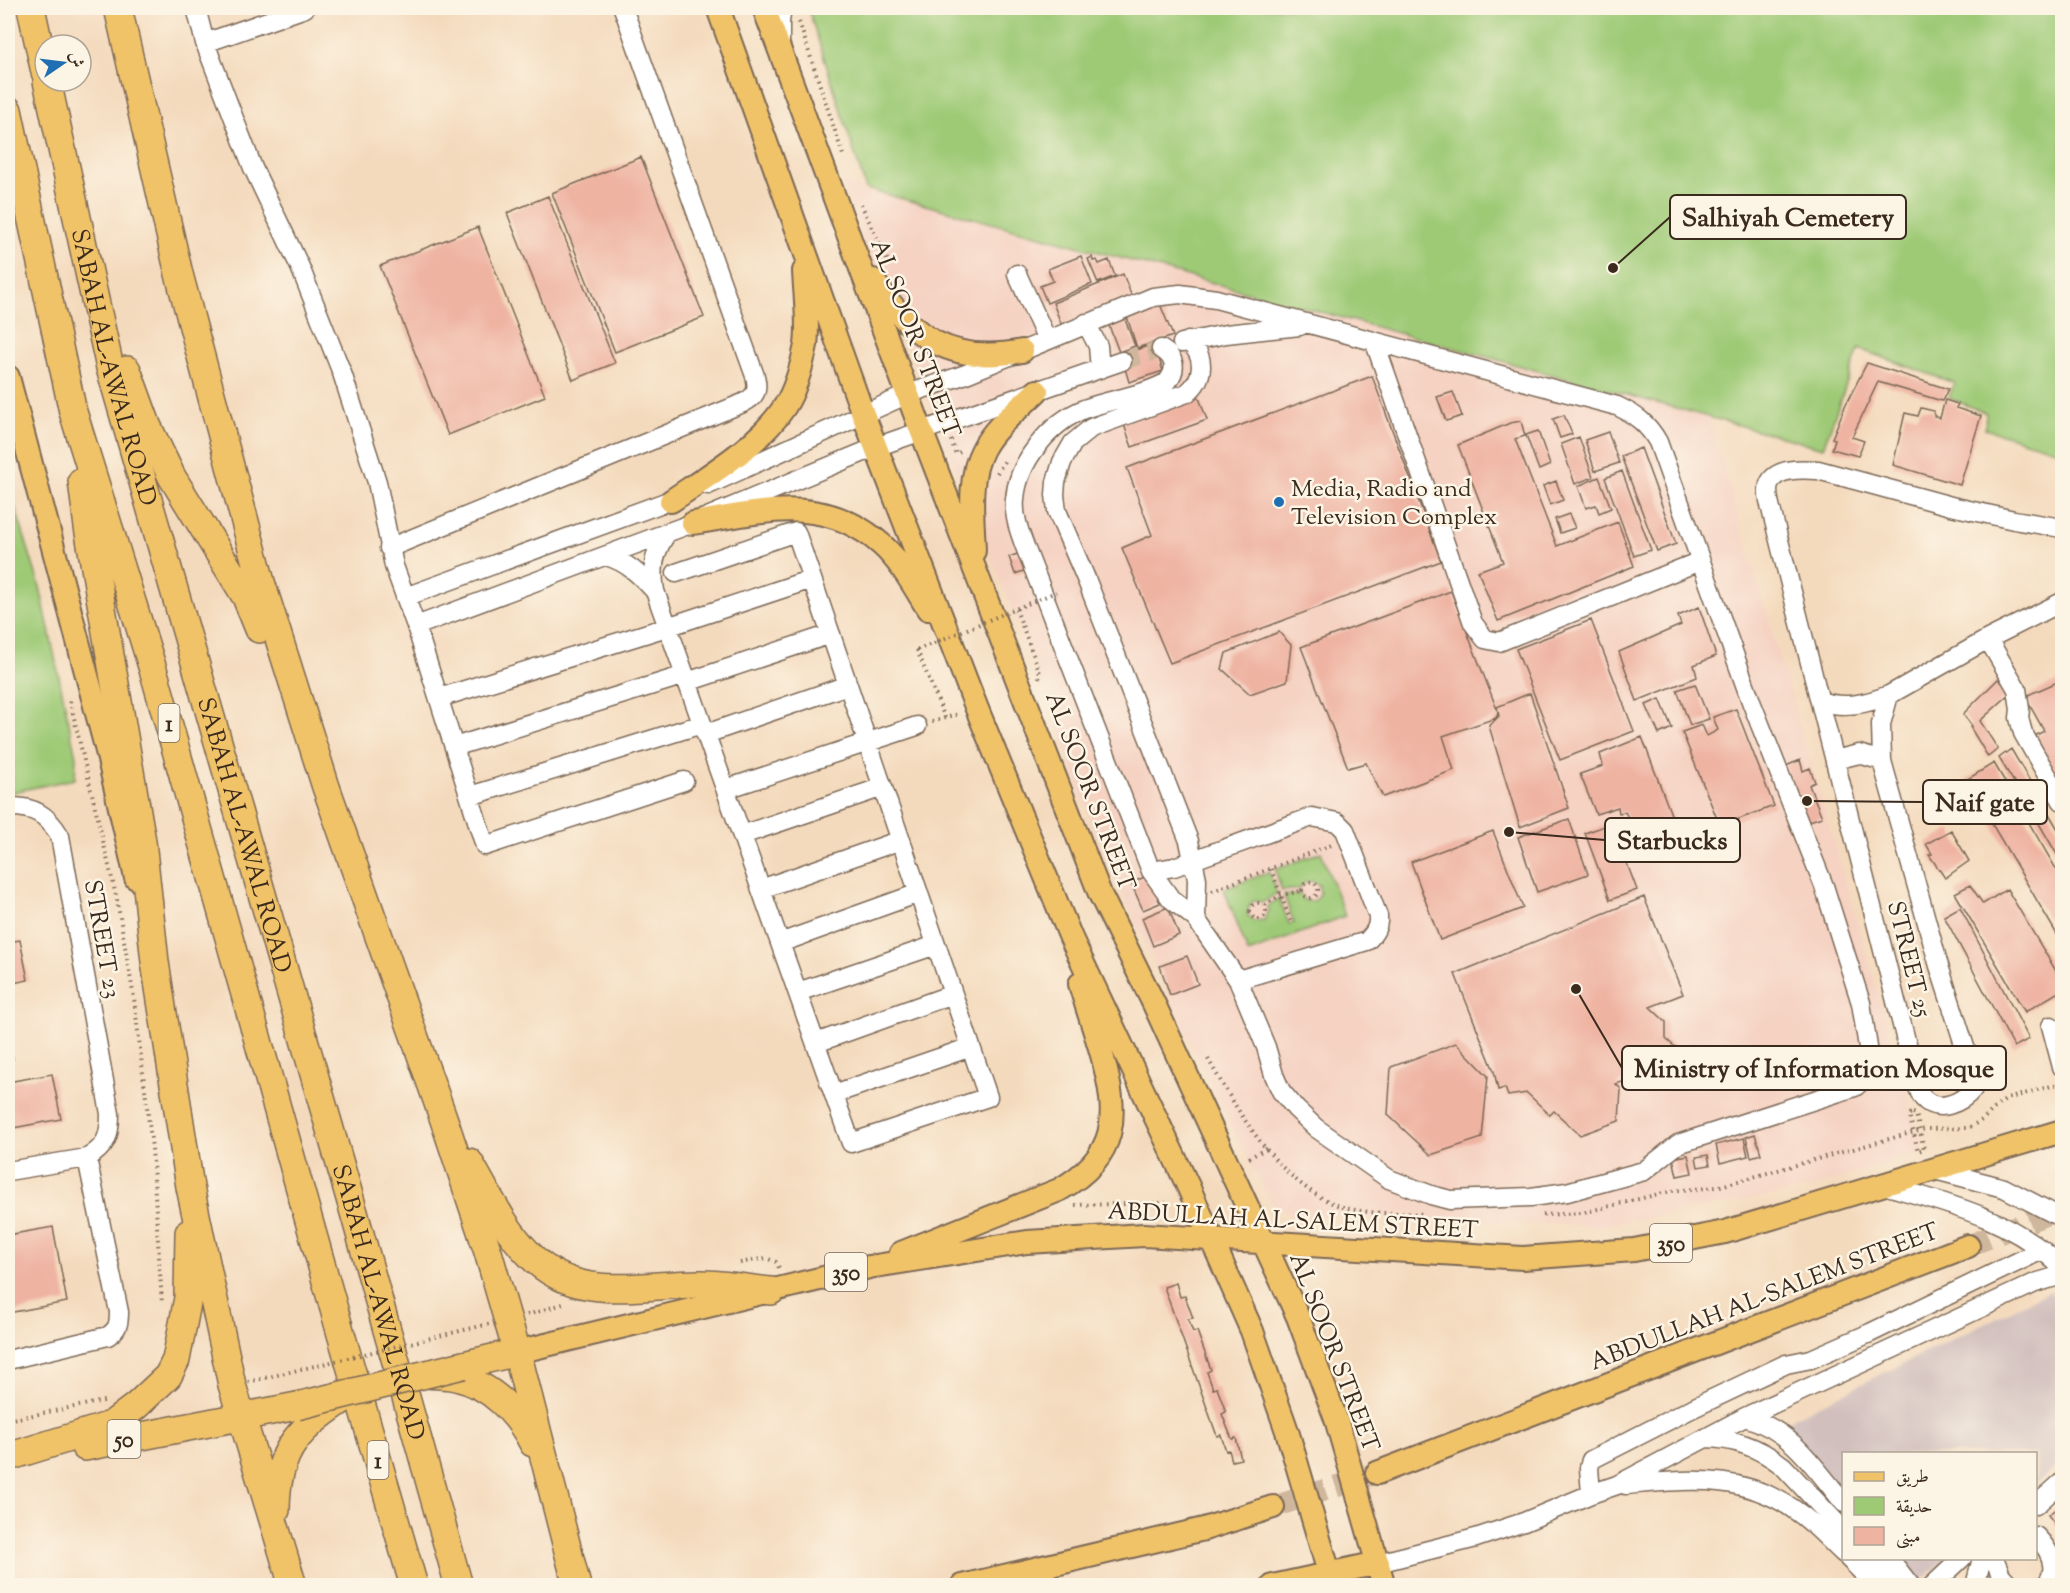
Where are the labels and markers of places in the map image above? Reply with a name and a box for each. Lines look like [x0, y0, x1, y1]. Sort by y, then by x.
callout: Salhiyah Cemetery [1670, 195, 1906, 239]
place label: Media, Radio and Television Complex [1291, 473, 1497, 535]
marker: Media, Radio and Television Complex [1272, 495, 1286, 509]
callout: Naif gate [1923, 780, 2047, 824]
callout: Starbucks [1605, 818, 1740, 862]
callout: Ministry of Information Mosque [1622, 1046, 2006, 1090]

